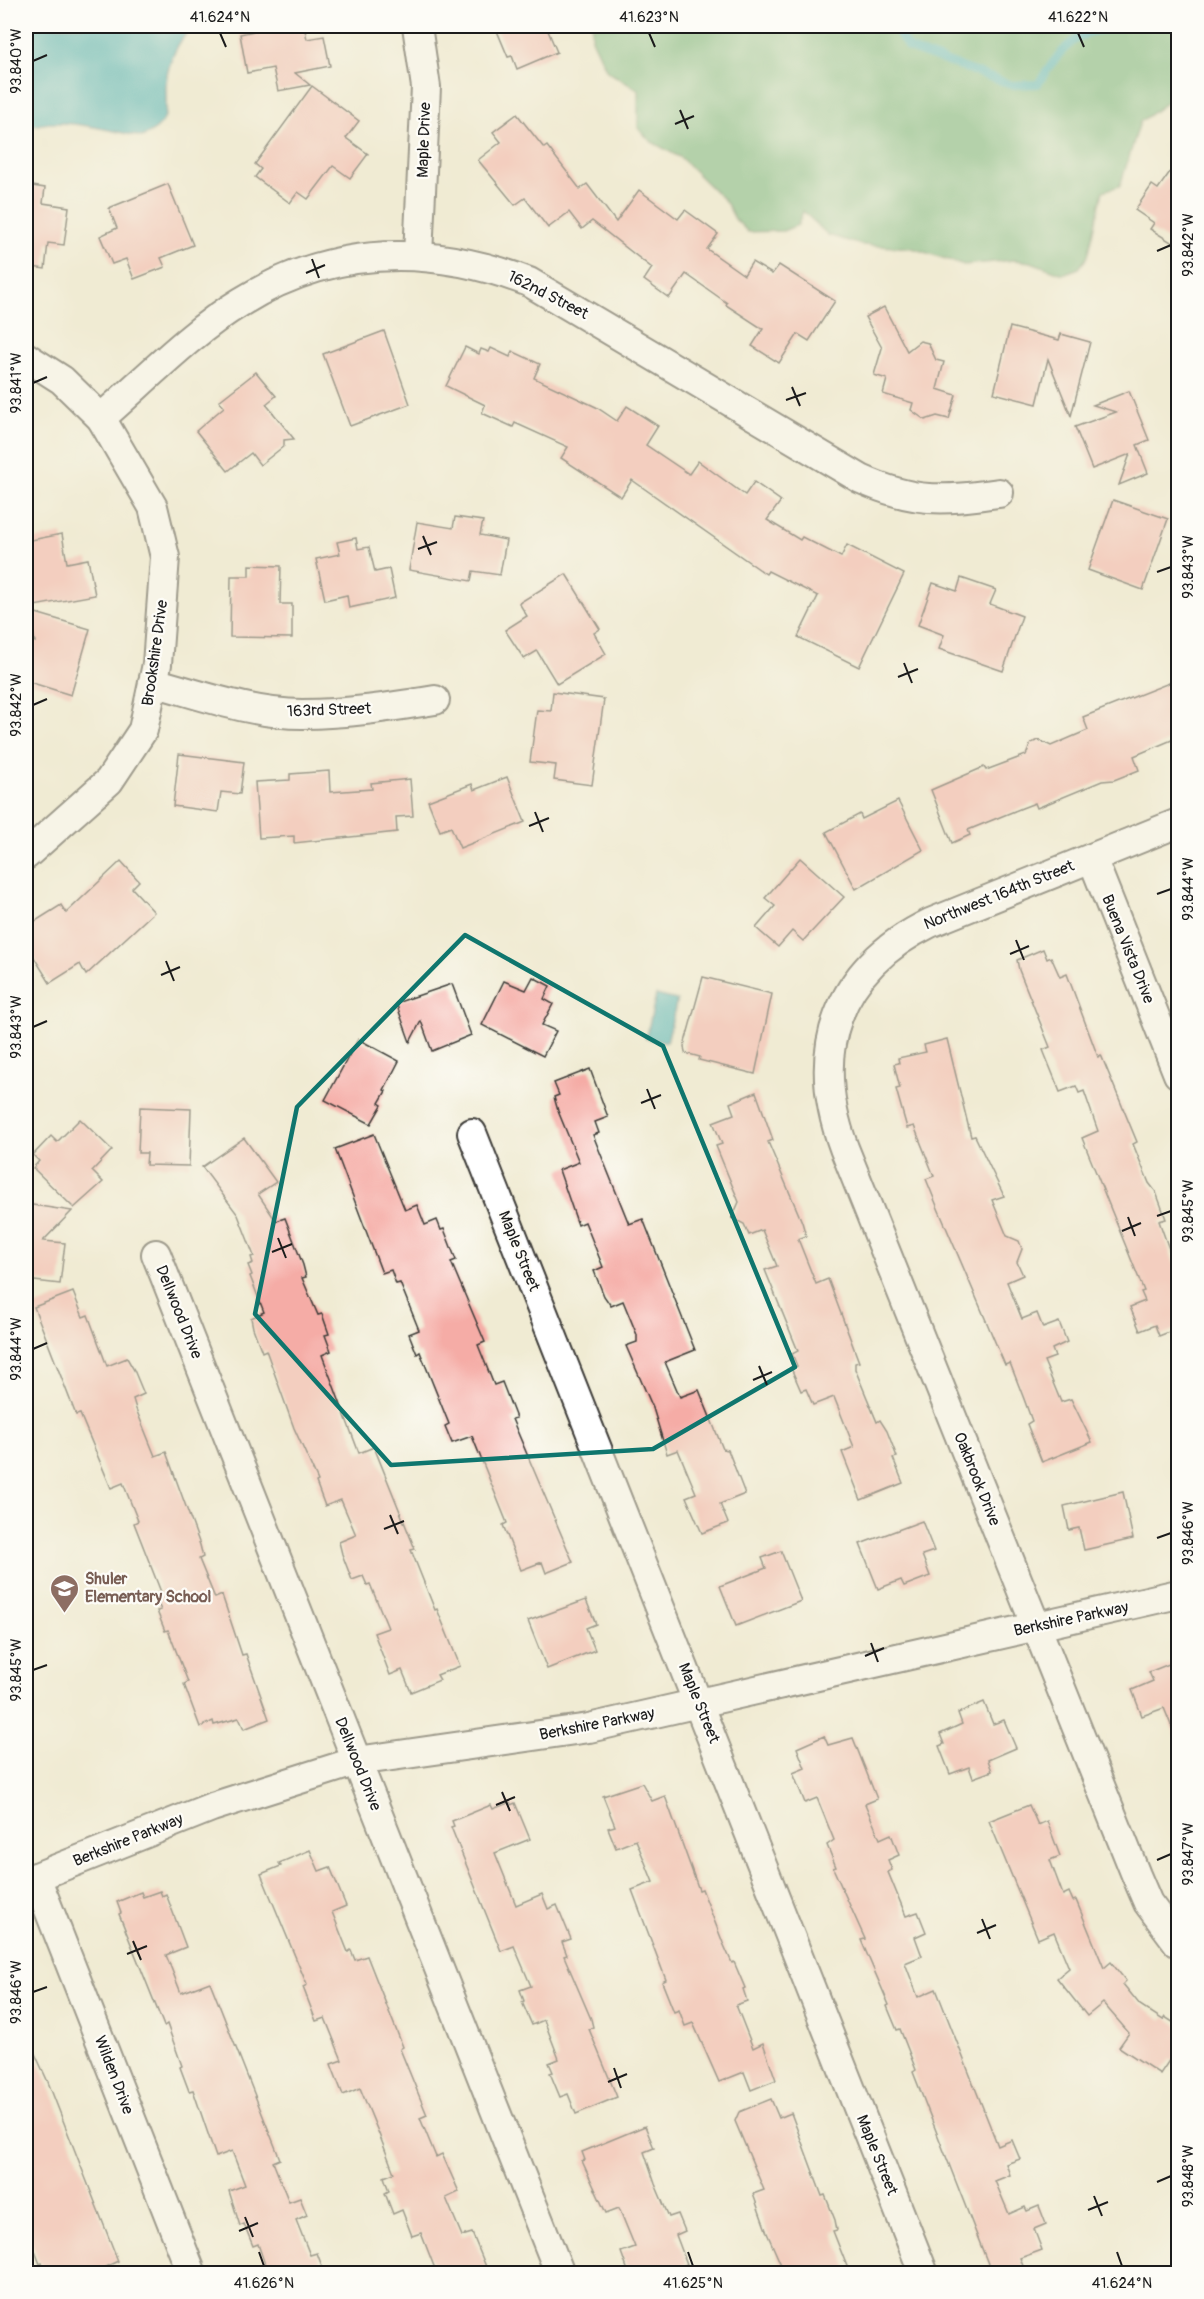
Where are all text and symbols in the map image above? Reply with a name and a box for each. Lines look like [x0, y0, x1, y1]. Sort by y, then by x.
text: 41.624°N [190, 8, 250, 27]
text: 41.623°N [619, 8, 679, 27]
text: 41.622°N [1048, 8, 1108, 27]
text: 93.840°W [7, 28, 26, 94]
street label: Maple Drive [413, 102, 435, 178]
text: 93.842°W [1179, 213, 1198, 277]
street label: 162nd Street [504, 266, 592, 324]
text: 93.841°W [7, 352, 26, 413]
text: 93.843°W [1179, 535, 1198, 599]
street label: Brookshire Drive [138, 599, 172, 707]
text: 93.842°W [7, 673, 26, 737]
street label: 163rd Street [286, 699, 372, 721]
street label: Northwest 164th Street [921, 855, 1078, 934]
text: 93.844°W [1179, 857, 1198, 921]
street label: Buena Vista Drive [1097, 892, 1159, 1007]
text: 93.843°W [7, 995, 26, 1059]
text: 93.845°W [1179, 1179, 1198, 1243]
street label: Maple Street [494, 1208, 544, 1295]
street label: Dellwood Drive [151, 1262, 207, 1362]
text: 93.844°W [7, 1317, 26, 1381]
street label: Oakbrook Drive [949, 1429, 1005, 1529]
text: 93.846°W [1179, 1501, 1198, 1565]
place label: Shuler Elementary School [85, 1569, 212, 1607]
school or university icon: Shuler Elementary School [48, 1572, 80, 1614]
street label: Berkshire Parkway [1012, 1597, 1130, 1641]
text: 93.845°W [7, 1638, 26, 1702]
street label: Maple Street [674, 1660, 724, 1747]
street label: Berkshire Parkway [538, 1703, 656, 1745]
street label: Dellwood Drive [330, 1714, 386, 1814]
street label: Berkshire Parkway [70, 1809, 186, 1871]
text: 93.847°W [1179, 1822, 1198, 1885]
text: 93.846°W [7, 1960, 26, 2024]
street label: Wilden Drive [90, 2033, 138, 2117]
street label: Maple Street [852, 2112, 902, 2199]
text: 93.848°W [1179, 2145, 1198, 2207]
text: 41.626°N [234, 2274, 294, 2293]
text: 41.625°N [663, 2274, 723, 2293]
text: 41.624°N [1092, 2274, 1152, 2293]

